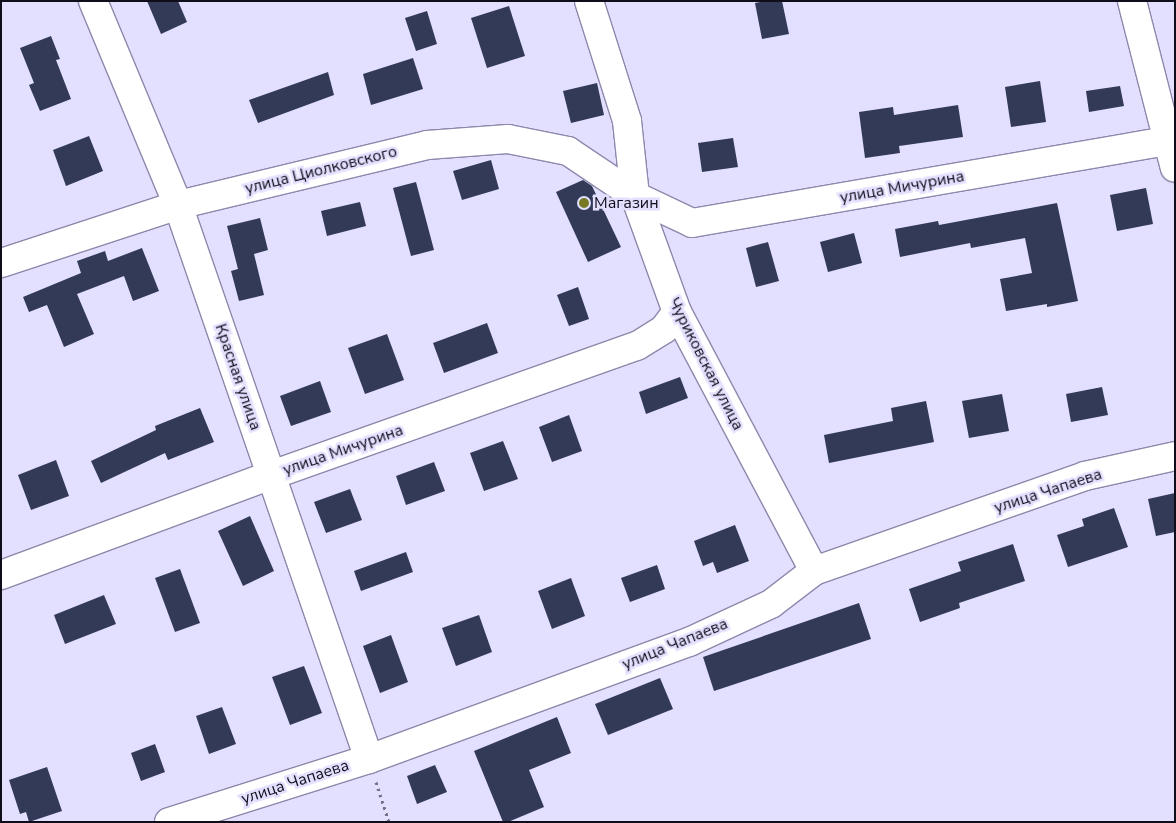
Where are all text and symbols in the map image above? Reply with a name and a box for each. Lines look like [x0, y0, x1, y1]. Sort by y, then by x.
street label: улица Циолковского [243, 142, 399, 198]
street label: улица Мичурина [838, 167, 966, 207]
place label: Магазин [594, 193, 659, 213]
marker: Магазин [578, 197, 590, 209]
street label: Чуриковская улица [664, 294, 748, 434]
street label: Красная улица [211, 321, 265, 433]
street label: улица Мичурина [280, 420, 406, 480]
street label: улица Чапаева [992, 465, 1104, 517]
street label: улица Чапаева [619, 614, 731, 674]
street label: улица Чапаева [239, 756, 351, 808]

